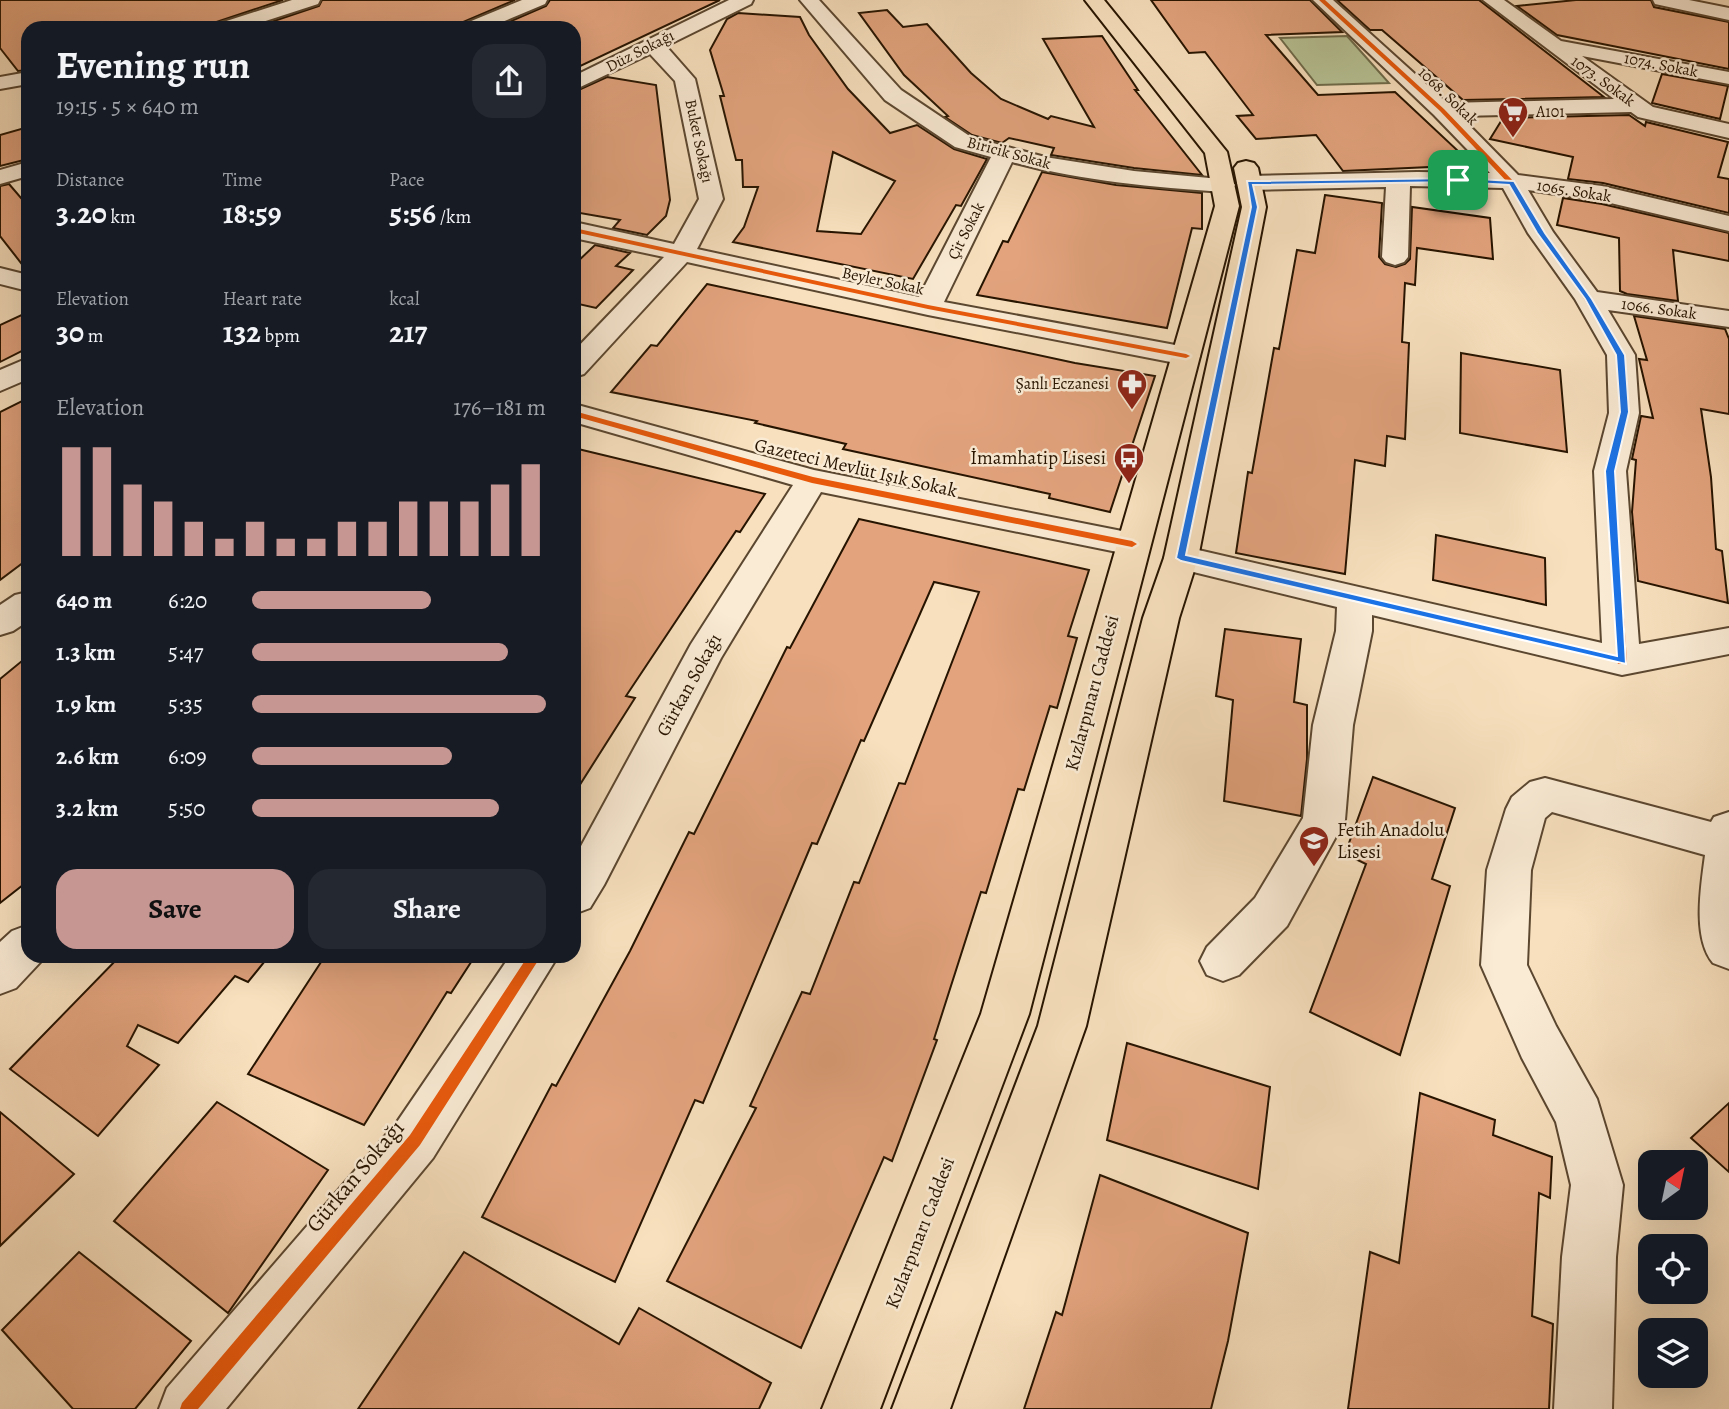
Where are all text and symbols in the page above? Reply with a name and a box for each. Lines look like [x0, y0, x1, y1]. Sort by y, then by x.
street label: Düz Sokağı [602, 24, 678, 78]
text: Evening run [56, 39, 250, 91]
button: share [472, 44, 546, 118]
street label: 1074. Sokak [1622, 47, 1700, 83]
street label: 1073. Sokak [1566, 50, 1640, 112]
street label: 1068. Sokak [1413, 62, 1483, 130]
text: 19:15 · 5 × 640 m [56, 91, 199, 122]
supermarket icon: A101 [1496, 95, 1530, 139]
street label: Buket Sokağı [679, 97, 719, 185]
place label: A101 [1535, 101, 1565, 123]
street label: Biricik Sokak [965, 131, 1053, 175]
pin [1428, 150, 1488, 210]
icon: arrive [1439, 161, 1477, 199]
text: Distance [56, 167, 124, 193]
text: Time [223, 167, 262, 193]
text: Pace [389, 167, 425, 193]
street label: 1065. Sokak [1535, 174, 1613, 208]
text: 3.20 [56, 193, 107, 233]
text: 18:59 [223, 193, 282, 233]
text: 5:56 [389, 193, 436, 233]
street label: Çit Sokak [942, 198, 990, 264]
text: km [107, 204, 136, 230]
text: /km [436, 204, 471, 230]
street label: Beyler Sokak [840, 262, 926, 300]
text: Elevation [56, 286, 129, 312]
text: Heart rate [223, 286, 302, 312]
text: kcal [389, 286, 420, 312]
street label: 1066. Sokak [1620, 293, 1698, 325]
text: 30 [56, 312, 84, 352]
text: 132 [223, 312, 261, 352]
text: 217 [389, 312, 427, 352]
text: m [84, 323, 104, 349]
text: bpm [261, 323, 300, 349]
pharmacy icon: Şanlı Eczanesi [1115, 367, 1149, 411]
place label: Şanlı Eczanesi [1015, 373, 1109, 395]
text: Elevation [56, 392, 144, 423]
text: 176–181 m [453, 392, 546, 423]
street label: Gazeteci Mevlüt Işık Sokak [752, 432, 960, 504]
bus stop icon: İmamhatip Lisesi [1112, 441, 1146, 485]
place label: İmamhatip Lisesi [970, 445, 1106, 471]
text: 640 m [56, 585, 112, 616]
text: 6:20 [168, 585, 207, 616]
street label: Kızlarpınarı Caddesi [1059, 612, 1125, 774]
street label: Gürkan Sokağı [650, 629, 728, 741]
text: 1.3 km [56, 637, 116, 668]
text: 5:47 [168, 637, 203, 668]
text: 1.9 km [56, 689, 116, 720]
text: 5:35 [168, 689, 203, 720]
text: 2.6 km [56, 741, 119, 772]
text: 6:09 [168, 741, 207, 772]
text: 3.2 km [56, 793, 119, 824]
text: 5:50 [168, 793, 206, 824]
place label: Fetih Anadolu Lisesi [1337, 817, 1445, 865]
school or university icon: Fetih Anadolu Lisesi [1297, 824, 1331, 868]
button: Save [56, 869, 294, 949]
button: Share [308, 869, 546, 949]
street label: Gürkan Sokağı [299, 1113, 411, 1239]
north arrow [1638, 1150, 1708, 1220]
map controls [1638, 1150, 1708, 1388]
street label: Kızlarpınarı Caddesi [879, 1153, 961, 1313]
button: locate [1638, 1234, 1708, 1304]
button: layers [1638, 1318, 1708, 1388]

